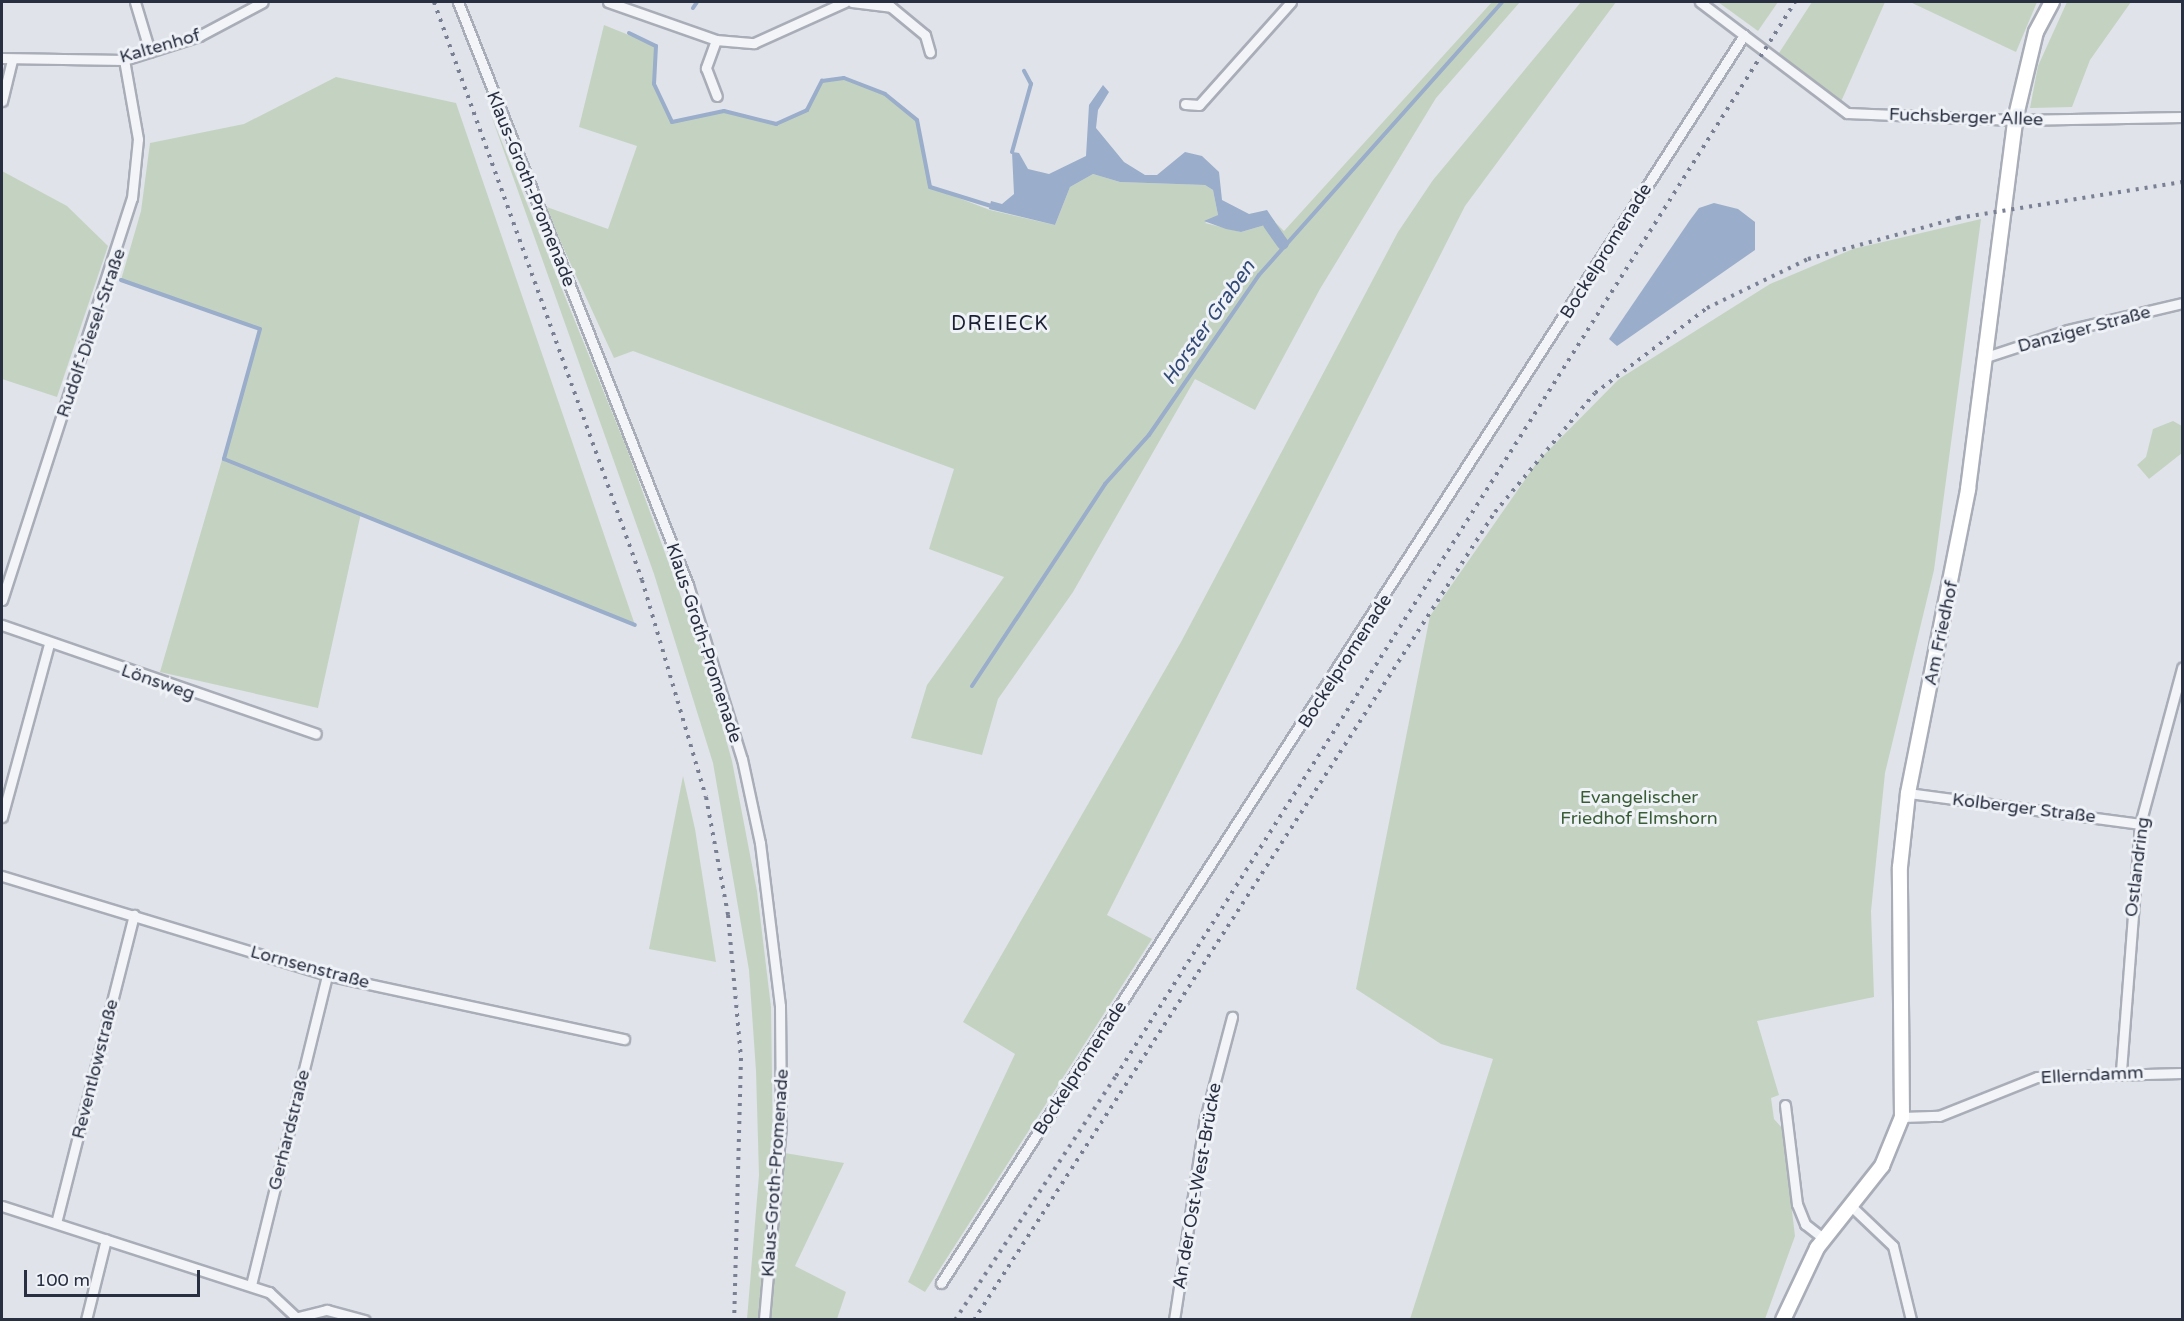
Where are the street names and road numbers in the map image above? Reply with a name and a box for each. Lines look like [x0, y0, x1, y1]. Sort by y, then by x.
street label: Kaltenhof [117, 24, 203, 68]
street label: Klaus-Groth-Promenade [482, 88, 580, 290]
street label: Fuchsberger Allee [1888, 104, 2044, 130]
street label: Bockelpromenade [1556, 179, 1656, 323]
street label: Rudolf-Diesel-Straße [52, 246, 130, 420]
street label: Danziger Straße [2015, 301, 2153, 357]
street label: Klaus-Groth-Promenade [661, 540, 747, 746]
street label: Am Friedhof [1919, 579, 1963, 687]
street label: Bockelpromenade [1294, 590, 1396, 732]
street label: Lönsweg [118, 659, 198, 705]
street label: Kolberger Straße [1951, 788, 2097, 828]
street label: Ostlandring [2120, 816, 2154, 918]
street label: Lornsenstraße [248, 941, 372, 993]
street label: Reventlowstraße [67, 997, 123, 1141]
street label: Bockelpromenade [1029, 997, 1131, 1139]
street label: Ellerndamm [2040, 1062, 2144, 1088]
street label: Gerhardstraße [264, 1068, 314, 1192]
street label: Klaus-Groth-Promenade [757, 1068, 793, 1278]
street label: An der Ost-West-Brücke [1168, 1081, 1226, 1291]

